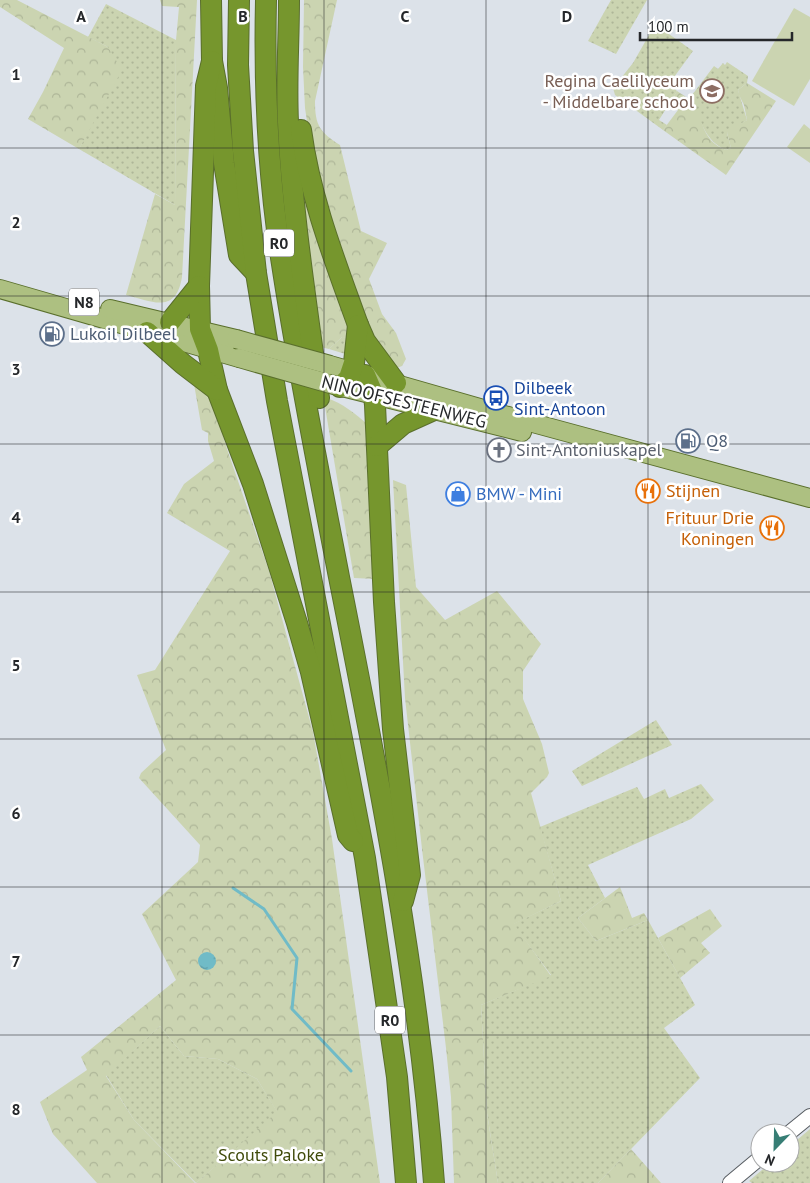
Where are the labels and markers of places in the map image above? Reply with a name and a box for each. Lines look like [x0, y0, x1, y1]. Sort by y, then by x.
place label: Regina Caelilyceum - Middelbare school [543, 69, 695, 113]
school or university icon: Regina Caelilyceum - Middelbare school [699, 78, 725, 104]
fuel station icon: Lukoil Dilbeel [39, 321, 65, 347]
place label: Lukoil Dilbeel [70, 322, 177, 345]
place label: Dilbeek Sint-Antoon [514, 376, 606, 420]
bus stop icon: Dilbeek Sint-Antoon [483, 385, 509, 411]
fuel station icon: Q8 [675, 428, 701, 454]
place label: Q8 [706, 429, 728, 452]
church icon: Sint-Antoniuskapel [486, 437, 512, 463]
place label: Sint-Antoniuskapel [516, 438, 663, 461]
restaurant icon: Stijnen [635, 478, 661, 504]
place label: Stijnen [666, 479, 720, 502]
shop icon: BMW - Mini [445, 481, 471, 507]
place label: BMW - Mini [476, 482, 562, 505]
place label: Frituur Drie Koningen [665, 506, 754, 550]
restaurant icon: Frituur Drie Koningen [759, 515, 785, 541]

